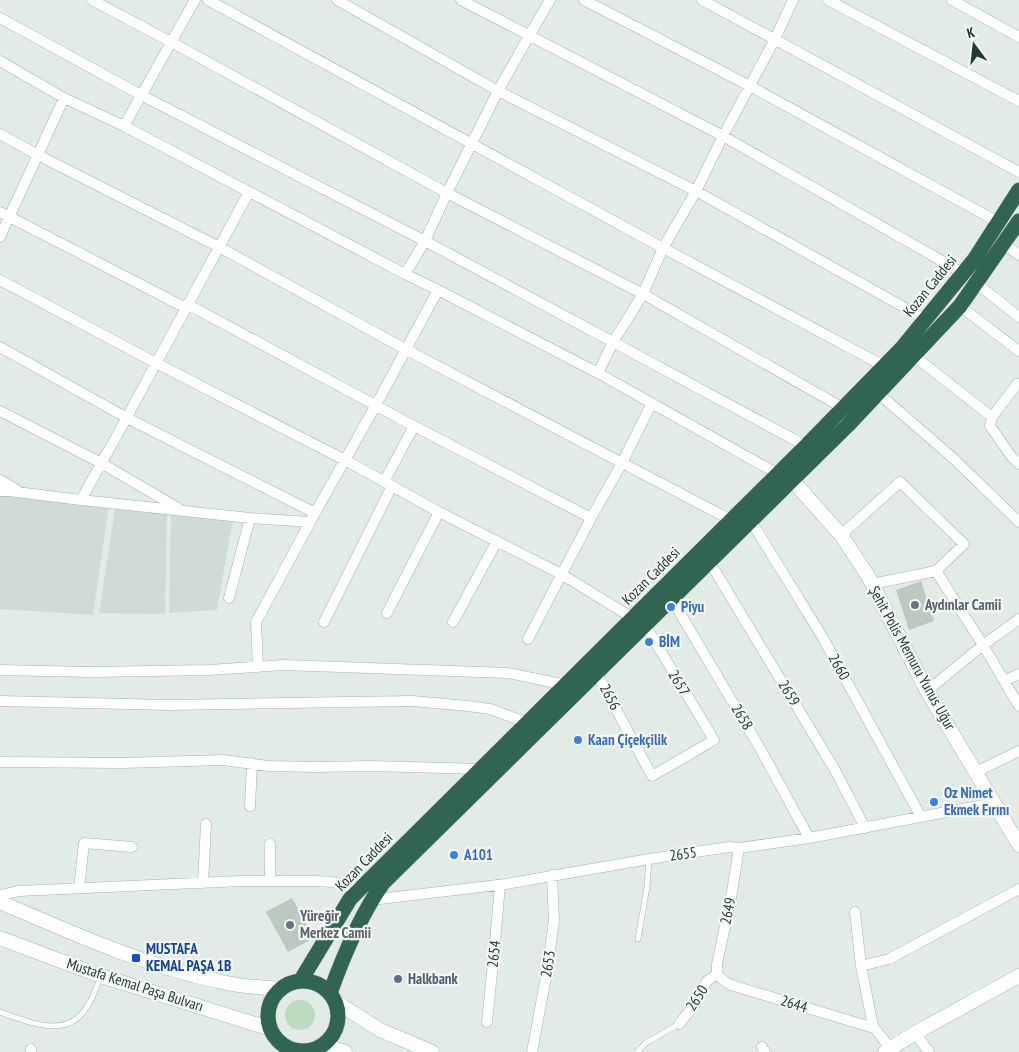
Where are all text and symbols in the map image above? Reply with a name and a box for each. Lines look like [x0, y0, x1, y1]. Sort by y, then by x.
north arrow [949, 20, 999, 70]
text: K [965, 23, 977, 42]
street label: Kozan Caddesi [899, 251, 960, 321]
street label: Kozan Caddesi [618, 543, 684, 609]
street label: Şehit Polis Memuru Yunus Uğur [865, 582, 960, 734]
place label: Aydınlar Camii [924, 595, 1001, 614]
place label: Piyu [681, 597, 705, 616]
marker: Aydınlar Camii [909, 599, 921, 611]
marker: Piyu [665, 601, 677, 613]
place label: BİM [659, 632, 680, 651]
marker: BİM [643, 636, 655, 648]
street label: 2660 [825, 650, 854, 683]
street label: 2657 [664, 666, 695, 699]
street label: 2659 [774, 676, 805, 709]
street label: 2656 [596, 680, 625, 713]
street label: 2658 [727, 700, 758, 733]
place label: Kaan Çiçekçilik [588, 730, 668, 749]
marker: Kaan Çiçekçilik [572, 734, 584, 746]
place label: Oz Nimet Ekmek Fırını [944, 783, 1009, 819]
marker: Oz Nimet Ekmek Fırını [928, 796, 940, 808]
street label: Kozan Caddesi [331, 828, 396, 895]
street label: 2655 [668, 842, 698, 865]
place label: A101 [463, 845, 493, 864]
marker: A101 [448, 849, 460, 861]
street label: 2649 [716, 896, 739, 926]
place label: Yüreğir Merkez Camii [299, 906, 371, 942]
marker: Yüreğir Merkez Camii [284, 919, 296, 931]
place label: MUSTAFA KEMAL PAŞA 1B [146, 939, 231, 975]
street label: 2654 [483, 939, 504, 968]
street label: 2653 [536, 949, 559, 979]
marker: MUSTAFA KEMAL PAŞA 1B [130, 952, 142, 964]
street label: Mustafa Kemal Paşa Bulvarı [64, 953, 206, 1016]
place label: Halkbank [408, 969, 459, 988]
marker: Halkbank [392, 973, 404, 985]
street label: 2650 [681, 981, 712, 1014]
street label: 2644 [778, 990, 810, 1017]

